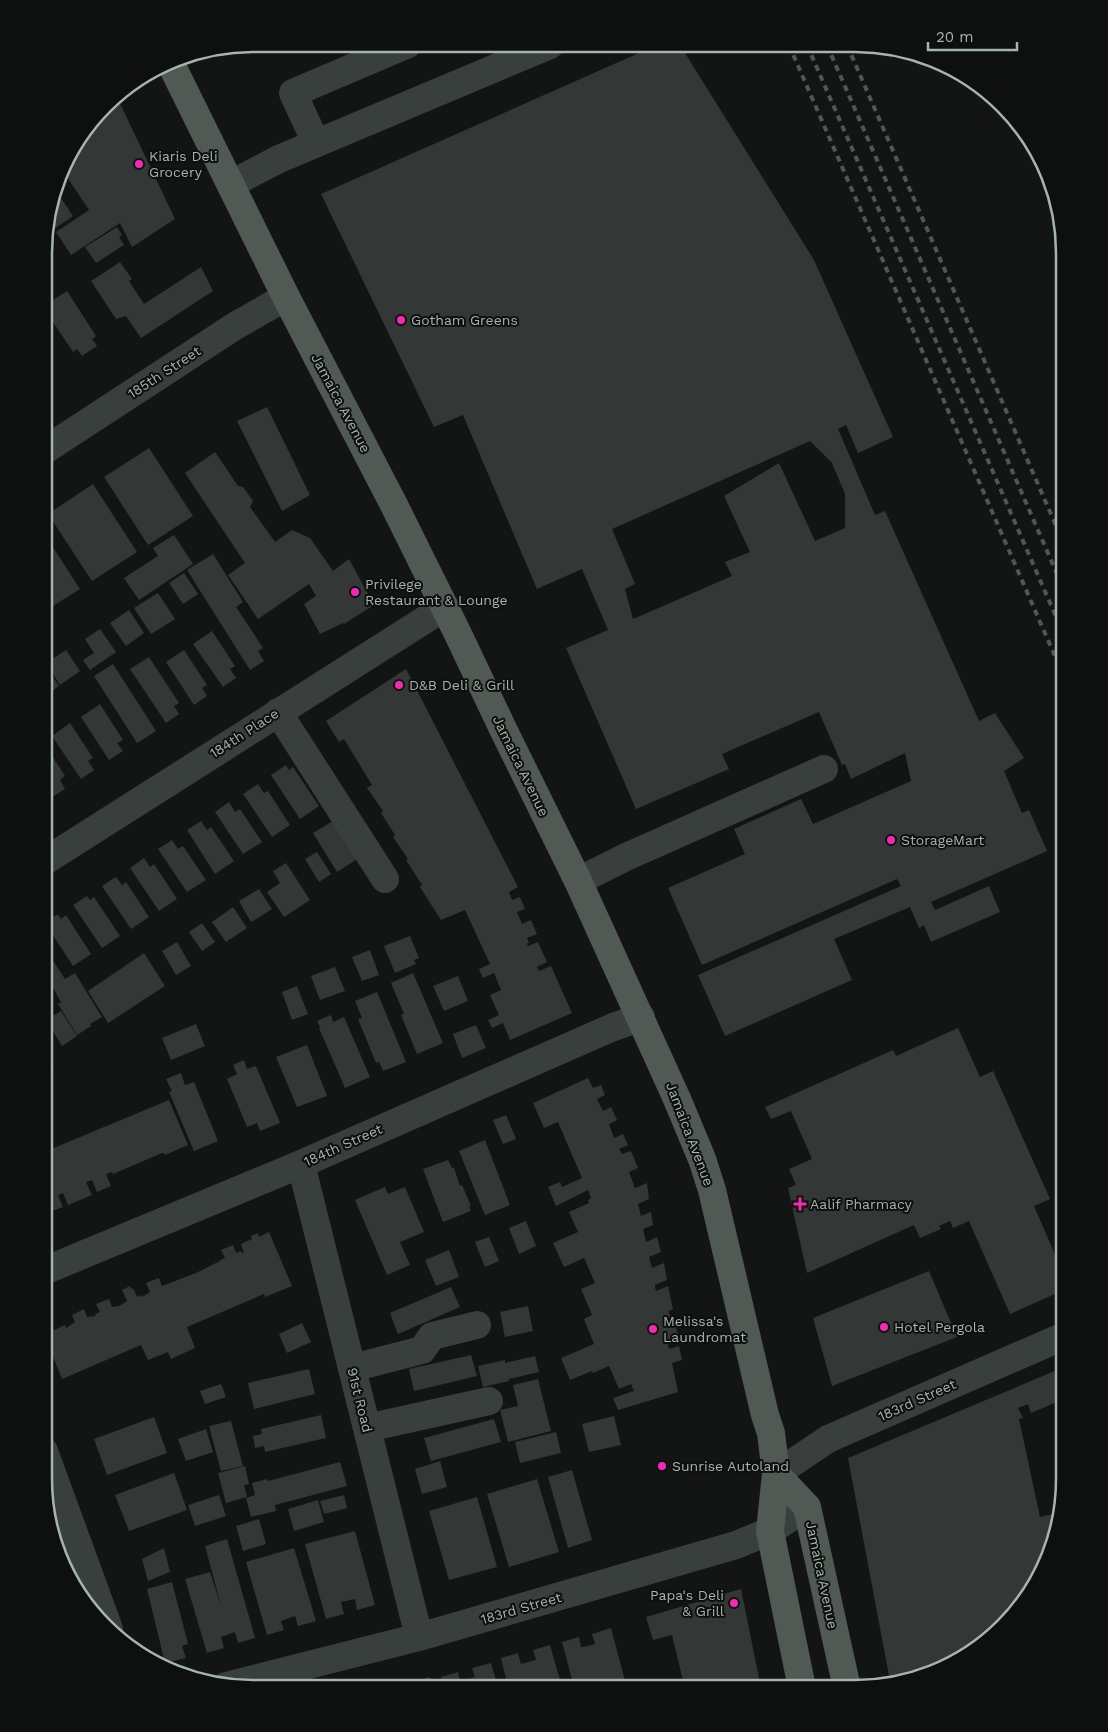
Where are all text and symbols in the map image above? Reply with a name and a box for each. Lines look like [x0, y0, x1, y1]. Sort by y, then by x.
scale bar [928, 20, 1017, 52]
text: 20 m [936, 28, 974, 46]
place label: Kiaris Deli Grocery [149, 148, 218, 180]
marker: Kiaris Deli Grocery [133, 158, 145, 170]
place label: Gotham Greens [411, 312, 518, 328]
marker: Gotham Greens [395, 314, 407, 326]
street label: 185th Street [125, 342, 204, 401]
street label: Jamaica Avenue [308, 351, 374, 455]
place label: Privilege Restaurant & Lounge [365, 576, 508, 608]
marker: Privilege Restaurant & Lounge [349, 586, 361, 598]
place label: D&B Deli & Grill [409, 677, 515, 693]
marker: D&B Deli & Grill [393, 679, 405, 691]
street label: 184th Place [207, 705, 281, 761]
street label: Jamaica Avenue [490, 713, 552, 819]
place label: StorageMart [901, 832, 984, 848]
marker: StorageMart [885, 834, 897, 846]
street label: Jamaica Avenue [663, 1080, 717, 1188]
street label: 184th Street [301, 1121, 385, 1169]
place label: Aalif Pharmacy [810, 1196, 913, 1212]
marker: Aalif Pharmacy [794, 1198, 806, 1210]
place label: Melissa's Laundromat [663, 1313, 746, 1345]
place label: Hotel Pergola [894, 1319, 985, 1335]
marker: Hotel Pergola [878, 1321, 890, 1333]
marker: Melissa's Laundromat [647, 1323, 659, 1335]
street label: 91st Road [344, 1366, 376, 1434]
street label: 183rd Street [876, 1376, 958, 1424]
place label: Sunrise Autoland [672, 1458, 789, 1474]
marker: Sunrise Autoland [656, 1460, 668, 1472]
street label: Jamaica Avenue [803, 1520, 841, 1630]
place label: Papa's Deli & Grill [650, 1587, 725, 1619]
street label: 183rd Street [479, 1589, 563, 1627]
marker: Papa's Deli & Grill [728, 1597, 740, 1609]

